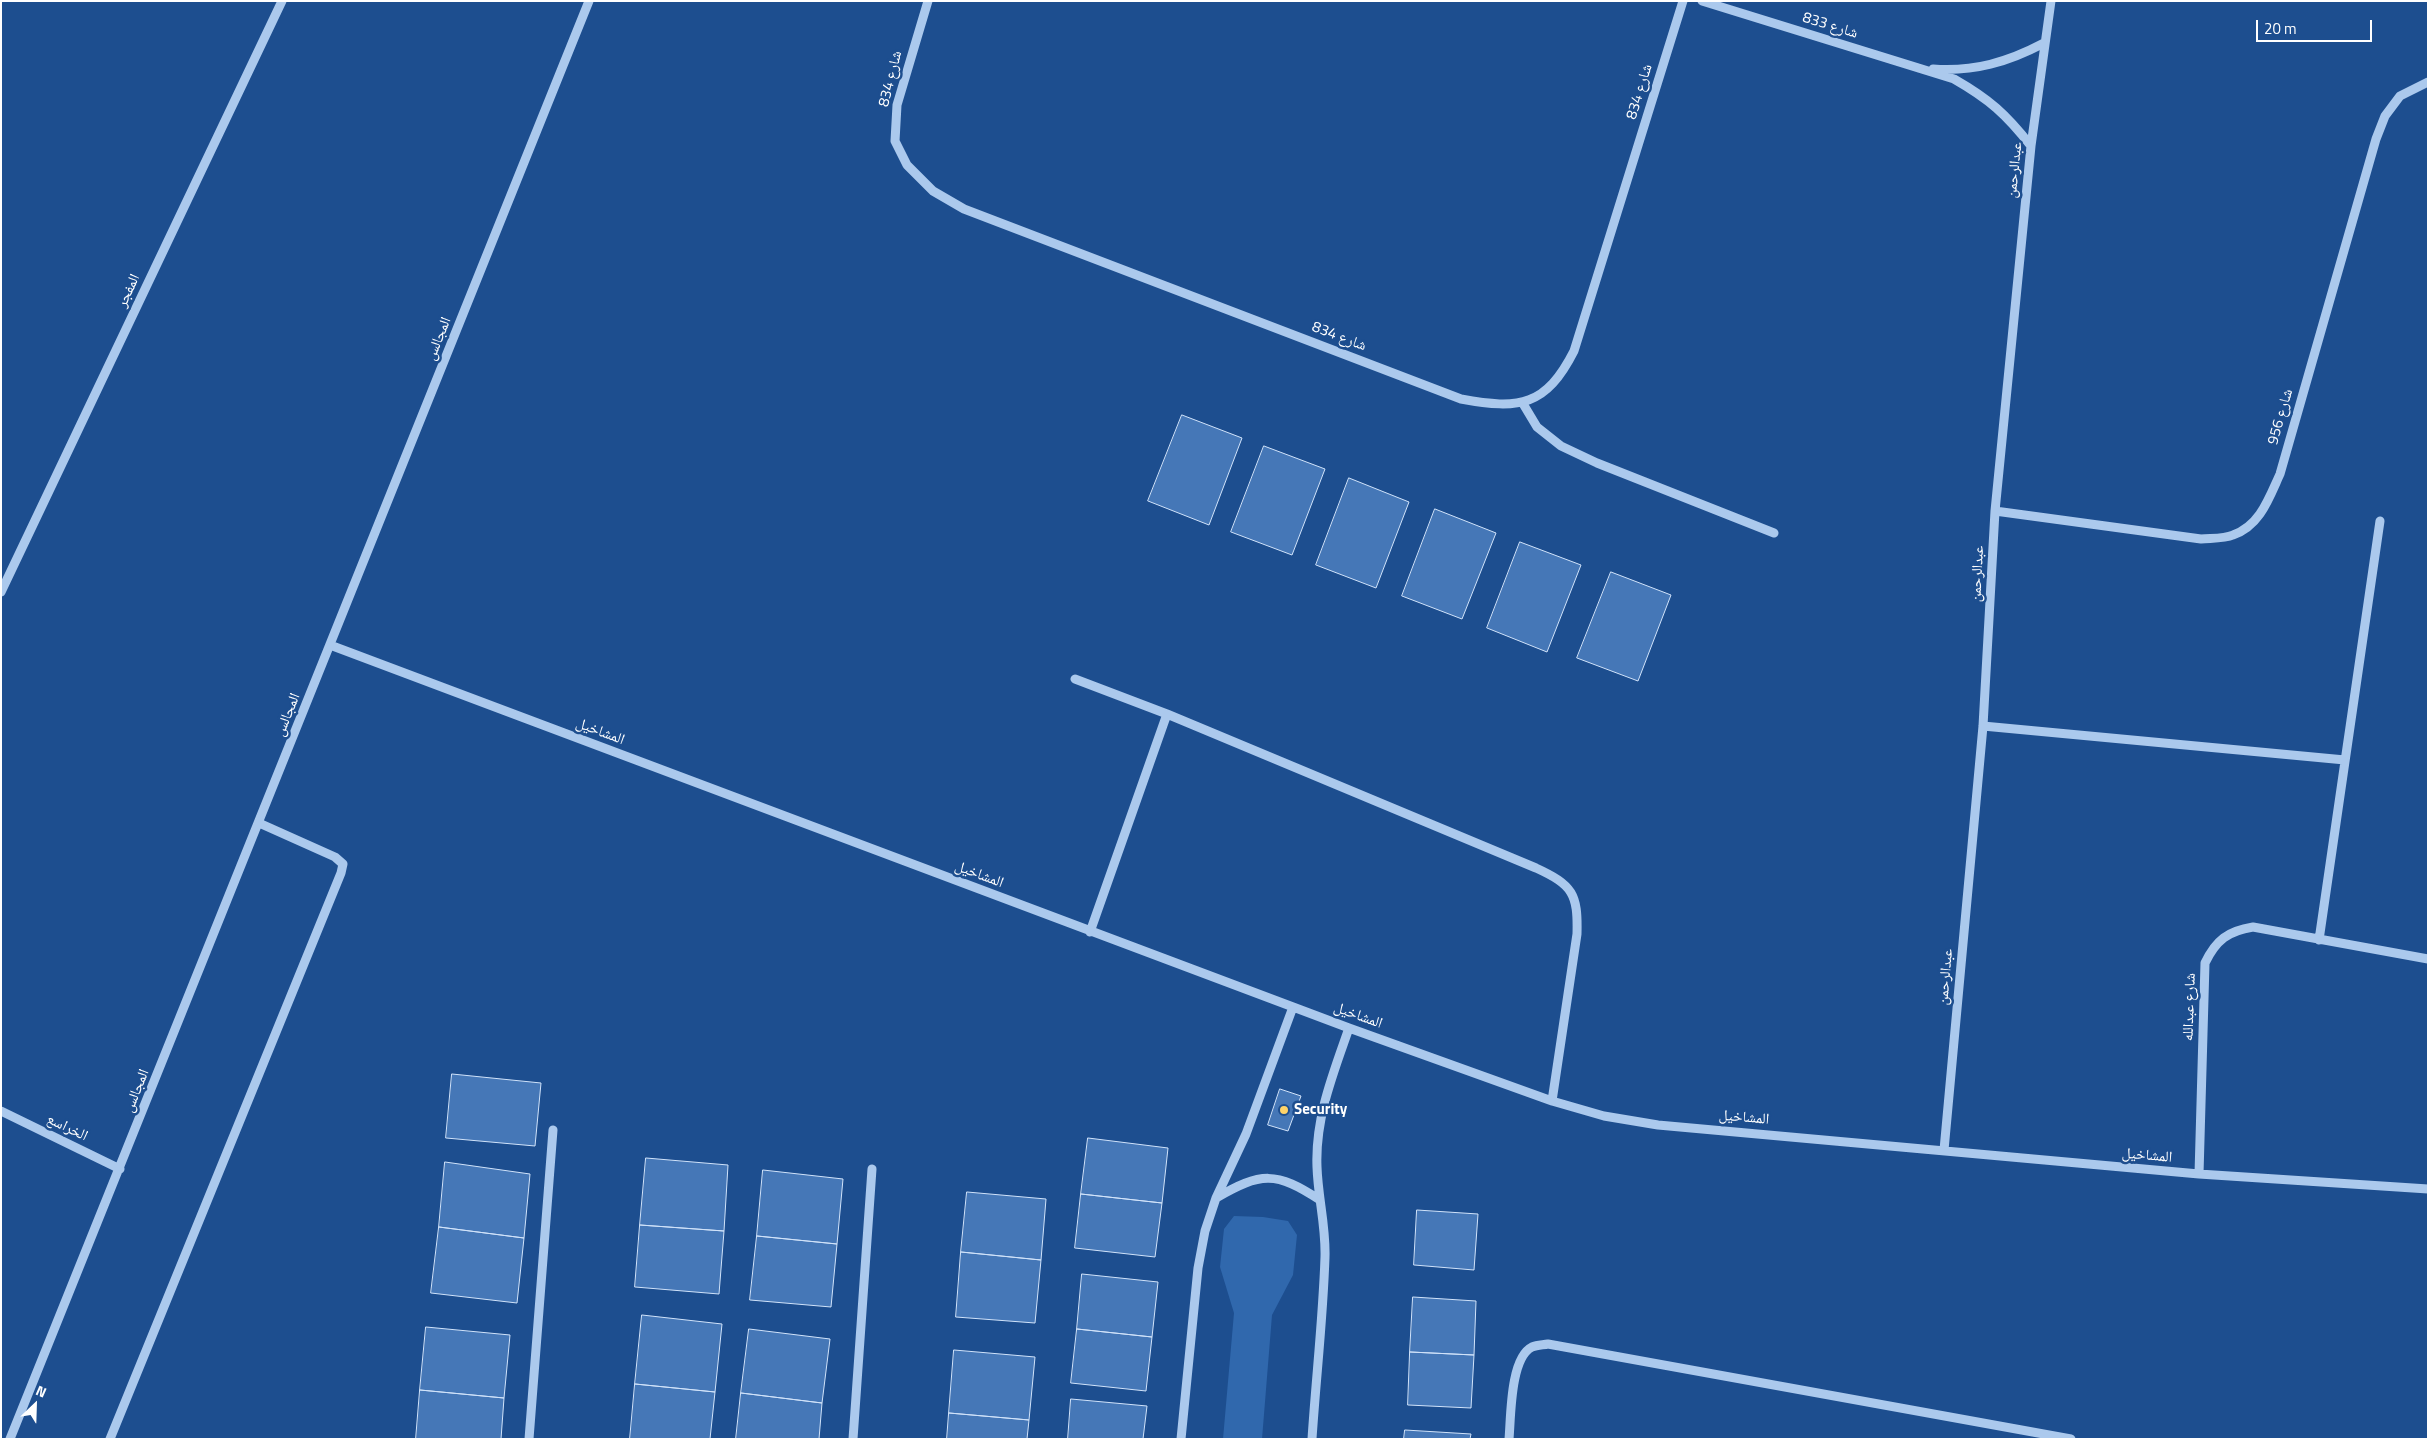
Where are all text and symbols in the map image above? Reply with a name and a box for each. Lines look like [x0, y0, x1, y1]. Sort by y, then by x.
street label: شارع 833 [1800, 9, 1860, 43]
scale bar [2259, 10, 2375, 42]
text: 20 m [2264, 17, 2297, 40]
street label: شارع 834 [875, 49, 907, 109]
street label: شارع 834 [1623, 62, 1657, 122]
street label: عبدالرحمن [2003, 141, 2027, 199]
street label: المفجر [113, 271, 145, 311]
street label: المجالس [422, 315, 456, 363]
street label: شارع 834 [1309, 318, 1369, 356]
street label: شارع 956 [2264, 387, 2298, 447]
street label: عبدالرحمن [1968, 545, 1988, 603]
street label: المجالس [271, 691, 305, 739]
street label: المشاخيل [573, 715, 627, 749]
street label: المشاخيل [952, 858, 1006, 892]
street label: عبدالرحمن [1935, 948, 1957, 1006]
street label: شارع عبدالله [2180, 973, 2200, 1041]
street label: المشاخيل [1331, 999, 1385, 1033]
street label: المجالس [120, 1067, 154, 1115]
place label: Security [1294, 1101, 1347, 1119]
marker: Security [1278, 1104, 1290, 1116]
street label: المشاخيل [1718, 1107, 1770, 1129]
street label: الخراسع [44, 1110, 90, 1146]
street label: المشاخيل [2121, 1145, 2173, 1167]
text: N [33, 1379, 50, 1402]
north arrow [10, 1380, 60, 1430]

